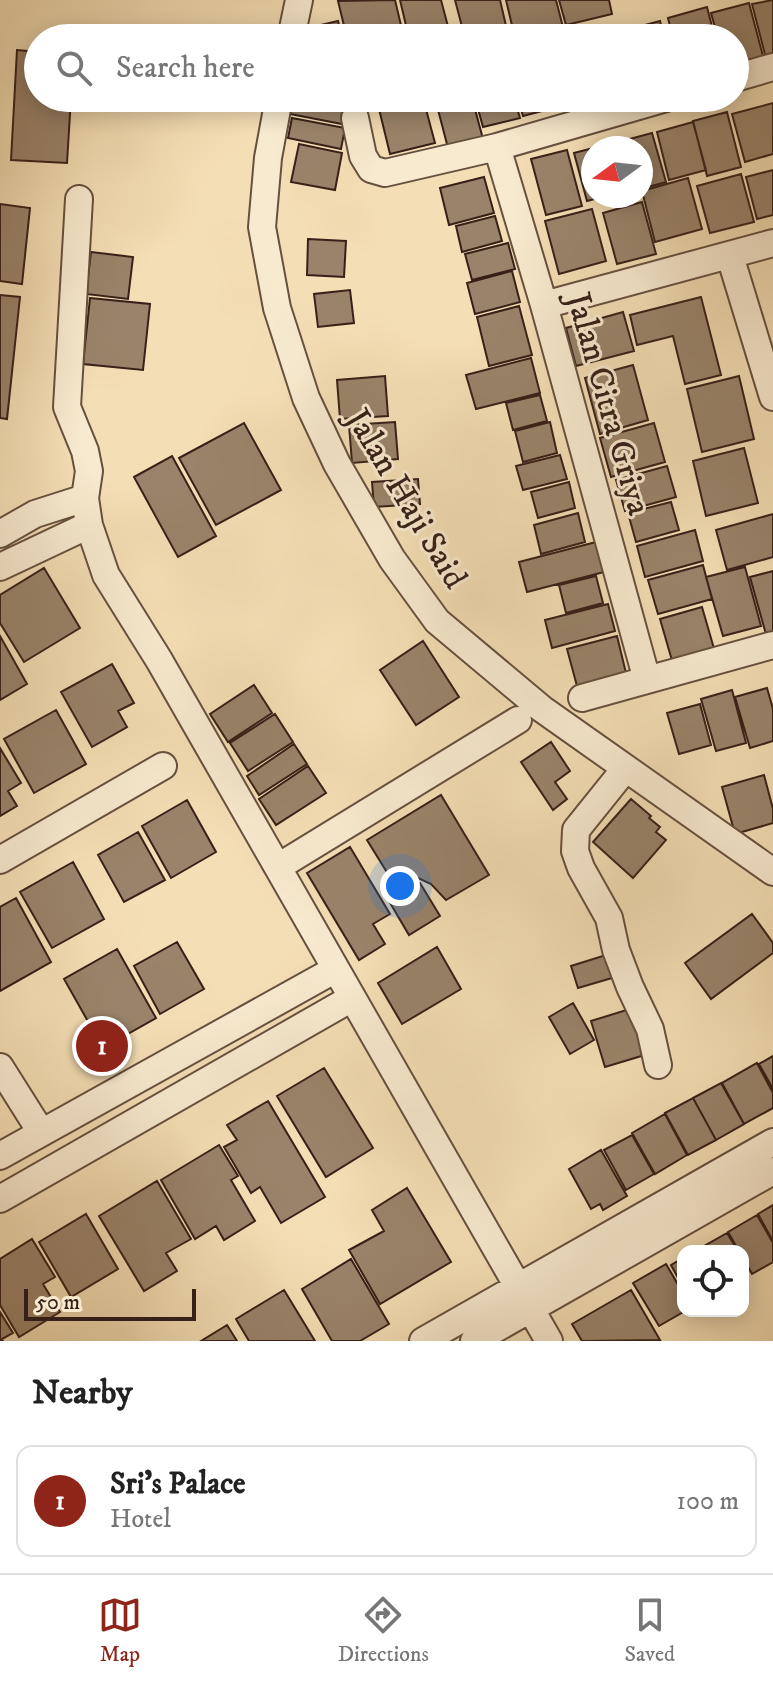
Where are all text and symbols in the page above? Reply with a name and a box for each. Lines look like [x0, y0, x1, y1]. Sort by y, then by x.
search box [24, 24, 749, 112]
icon: search [52, 46, 96, 90]
text: Search here [116, 50, 255, 87]
north arrow [581, 136, 653, 208]
street label: Jalan Citra Griya [555, 285, 660, 520]
street label: Jalan Haji Said [334, 399, 476, 596]
your location [380, 866, 420, 906]
pin: 1 [76, 1016, 128, 1076]
map controls [677, 1245, 749, 1317]
button: locate [677, 1245, 749, 1317]
scale bar [24, 1285, 196, 1321]
text: 50 m [36, 1289, 80, 1316]
text: Nearby [32, 1372, 133, 1414]
text: Sri's Palace [110, 1466, 245, 1503]
text: 1 [55, 1485, 65, 1518]
text: 100 m [676, 1485, 739, 1518]
text: Hotel [110, 1503, 171, 1536]
tab: Map [98, 1593, 142, 1668]
tab: Directions [338, 1593, 429, 1668]
tab: Saved [625, 1593, 675, 1668]

